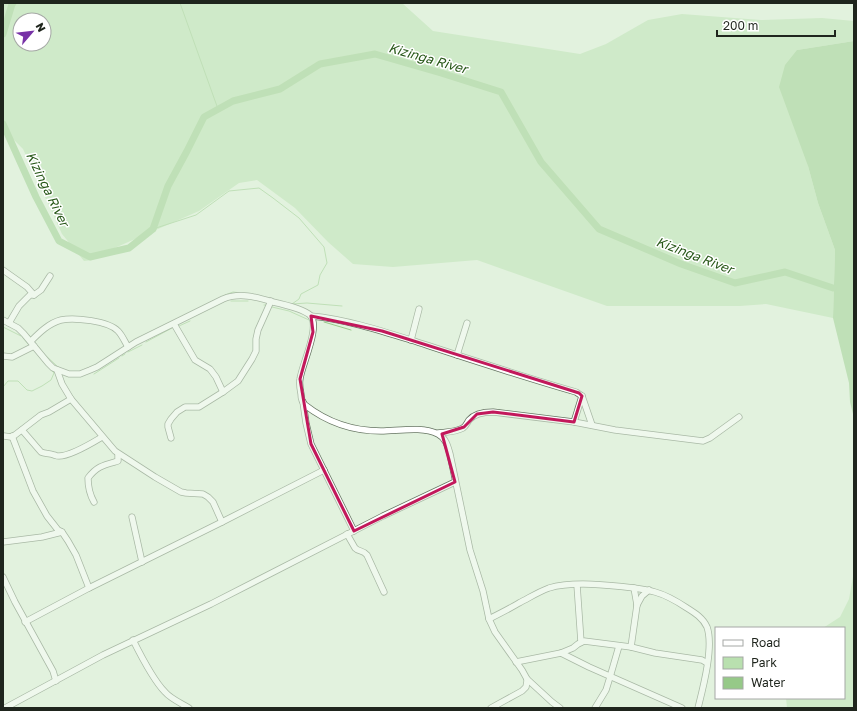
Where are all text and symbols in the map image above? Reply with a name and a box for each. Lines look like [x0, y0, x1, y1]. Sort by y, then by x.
north arrow [12, 12, 52, 52]
scale bar [717, 12, 835, 38]
text: 200 m [723, 18, 758, 33]
text: N [34, 20, 49, 34]
water label: Kizinga River [387, 39, 471, 77]
water label: Kizinga River [23, 149, 74, 231]
water label: Kizinga River [654, 233, 738, 278]
legend [715, 627, 845, 699]
text: Road [751, 635, 780, 650]
text: Park [751, 655, 777, 670]
text: Water [751, 675, 785, 690]

